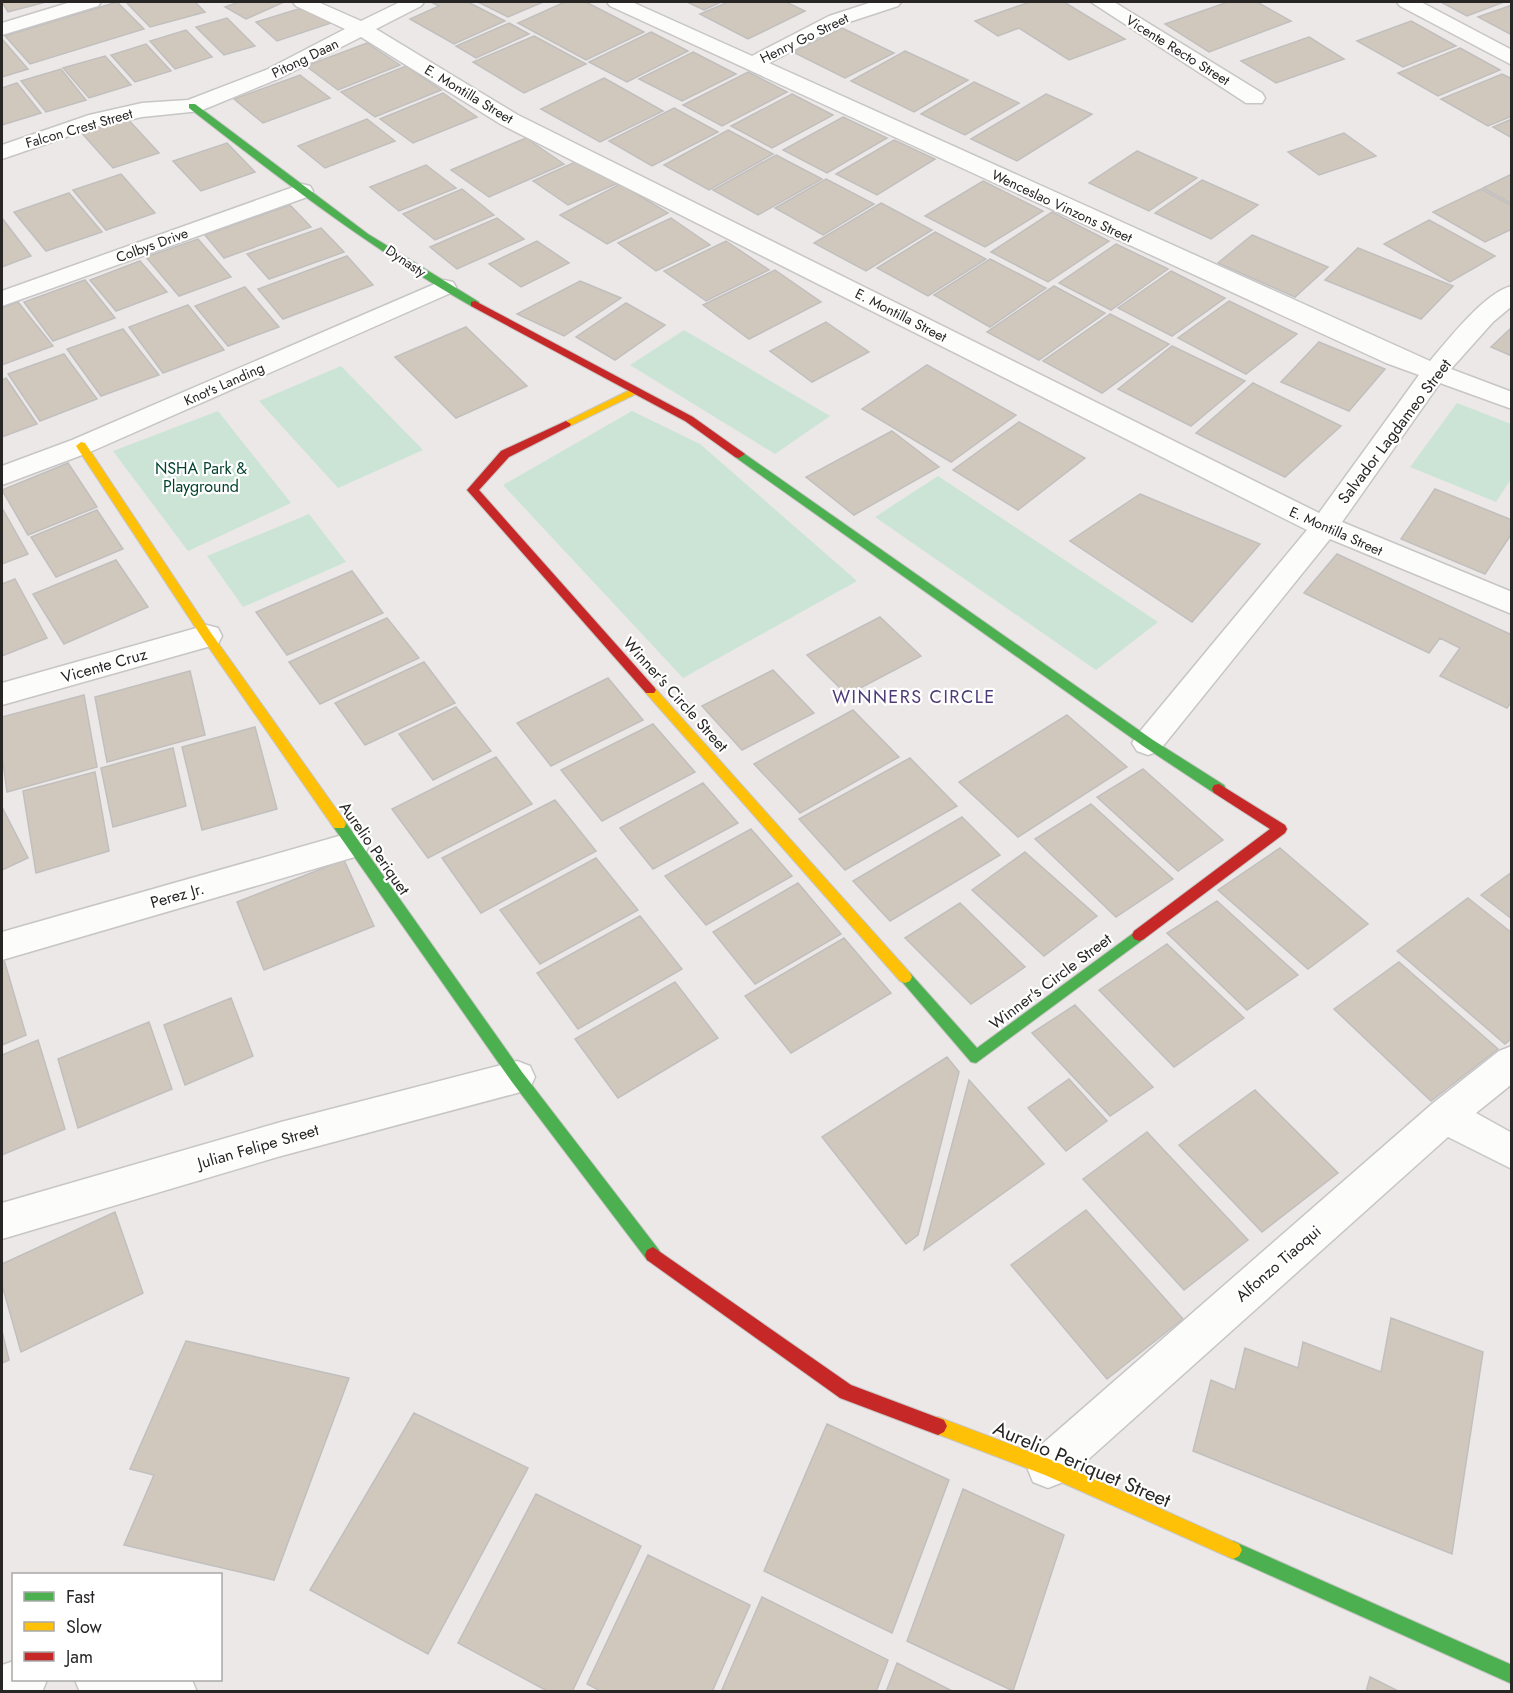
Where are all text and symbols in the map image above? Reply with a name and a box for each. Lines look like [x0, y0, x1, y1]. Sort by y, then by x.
street label: Henry Go Street [756, 8, 852, 68]
street label: Vicente Recto Street [1122, 10, 1234, 90]
street label: Pitong Daan [268, 33, 342, 83]
street label: E. Montilla Street [421, 60, 518, 129]
street label: Falcon Crest Street [23, 103, 135, 153]
street label: Wenceslao Vinzons Street [988, 165, 1136, 248]
street label: Colbys Drive [113, 223, 191, 267]
street label: Dynasty [382, 240, 431, 282]
street label: E. Montilla Street [852, 283, 951, 347]
street label: Salvador Lagdameo Street [1332, 354, 1457, 509]
street label: Knot's Landing [181, 357, 267, 411]
park label: NSHA Park & Playground [155, 457, 247, 498]
street label: E. Montilla Street [1286, 501, 1386, 561]
street label: Winner's Circle Street [618, 632, 734, 757]
street label: Vicente Cruz [59, 642, 150, 689]
district label: WINNERS CIRCLE [832, 684, 996, 710]
street label: Aurelio Periquet [334, 797, 415, 900]
street label: Perez Jr. [147, 877, 207, 914]
street label: Winner's Circle Street [984, 928, 1116, 1035]
street label: Julian Felipe Street [193, 1118, 321, 1175]
street label: Alfonzo Tiaoqui [1231, 1220, 1326, 1307]
street label: Aurelio Periquet Street [989, 1414, 1175, 1515]
legend [12, 1573, 222, 1681]
text: Fast [66, 1584, 95, 1610]
text: Slow [66, 1614, 103, 1640]
text: Jam [64, 1644, 93, 1670]

